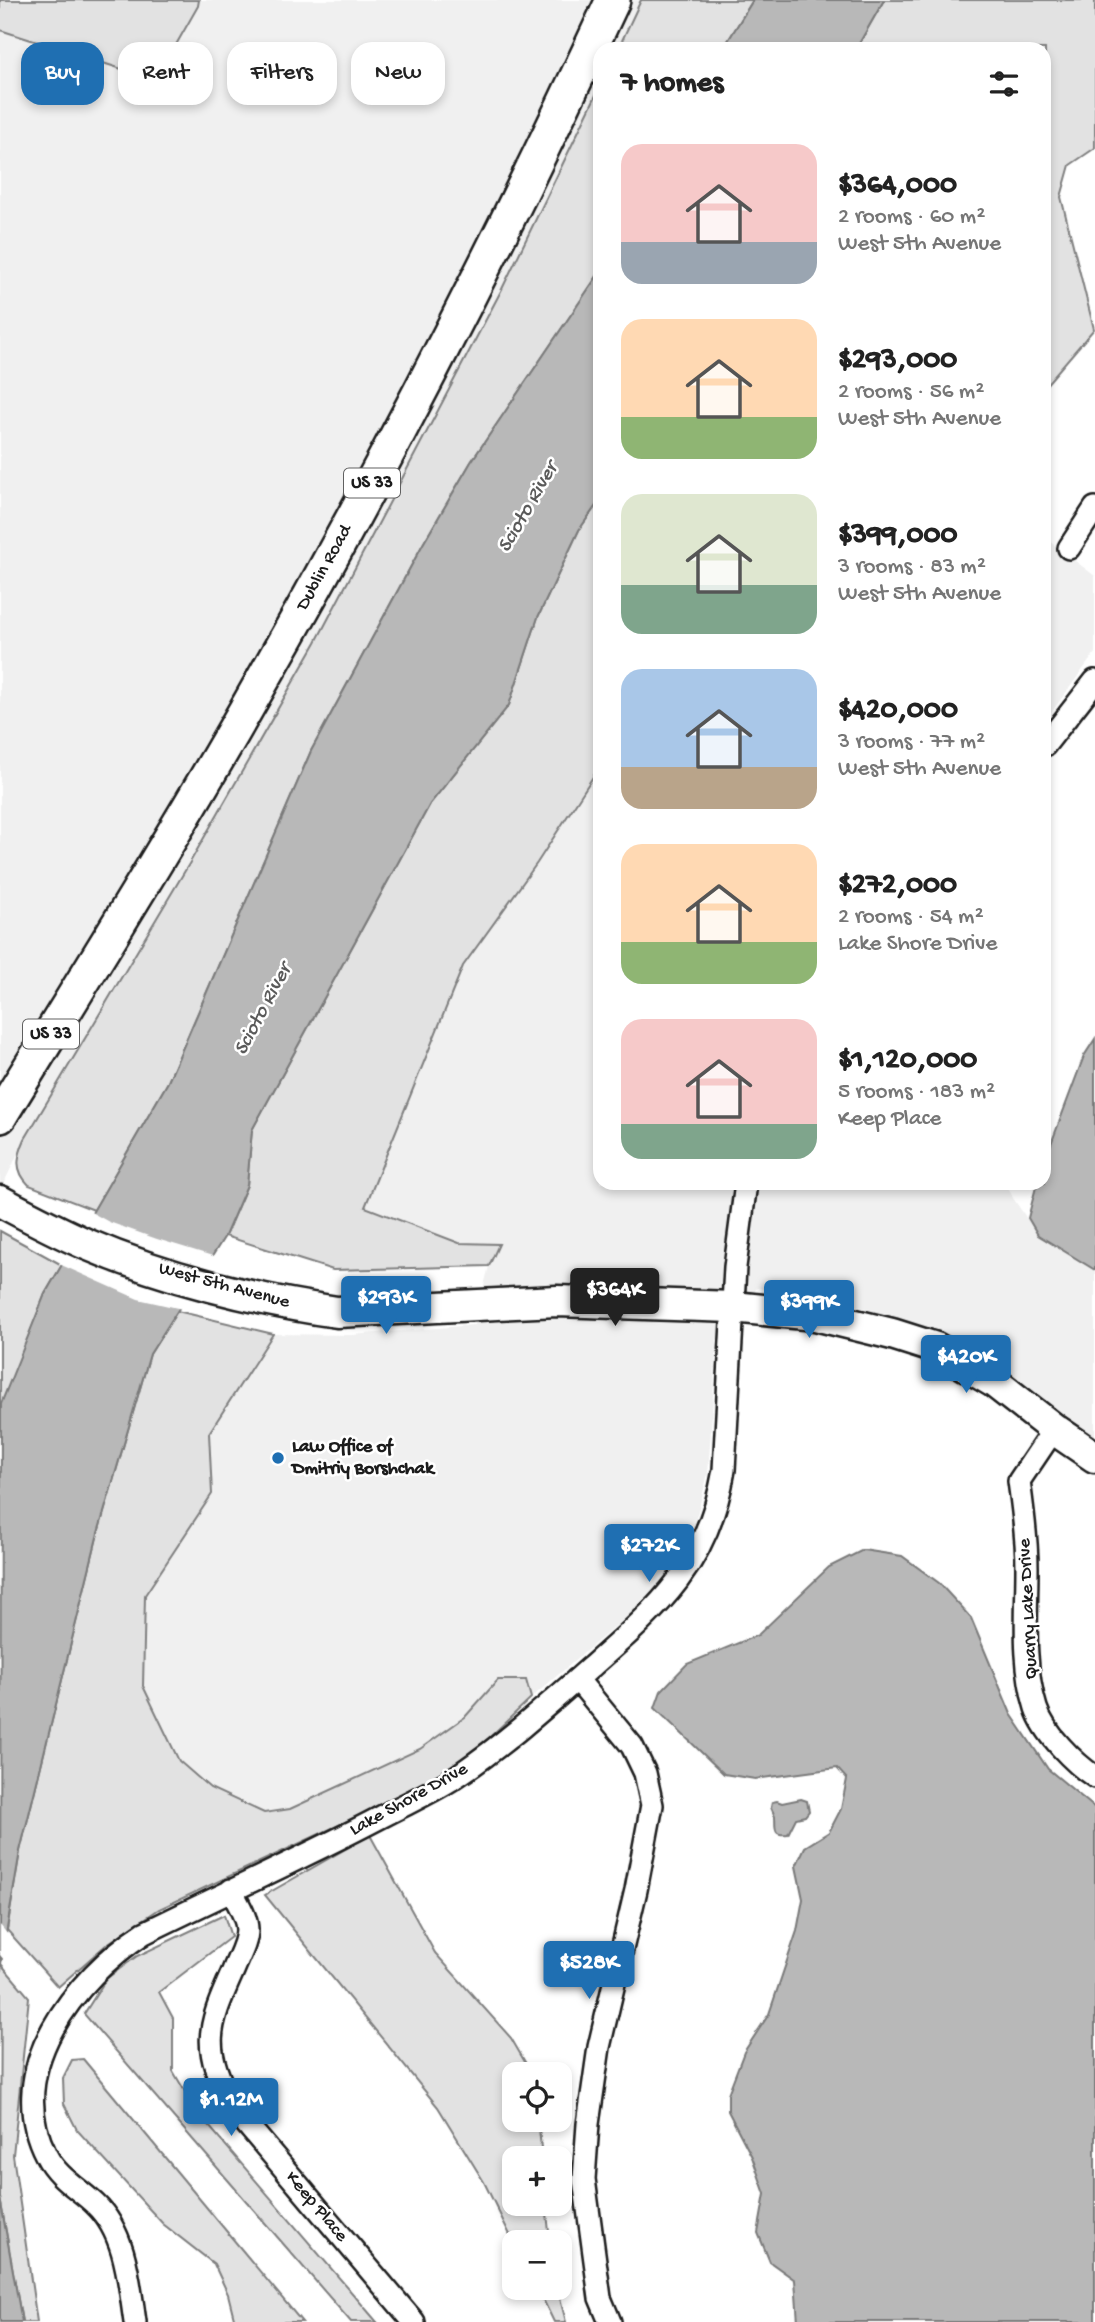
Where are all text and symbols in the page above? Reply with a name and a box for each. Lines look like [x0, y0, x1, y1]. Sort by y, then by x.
chip: Buy [21, 42, 104, 105]
chip: Rent [118, 42, 213, 105]
chip: Filters [227, 42, 337, 105]
chip: New [351, 42, 445, 105]
icon: filters [985, 65, 1023, 103]
text: 7 homes [621, 67, 723, 102]
text: $364,000 [838, 169, 957, 204]
icon: home [677, 172, 761, 256]
text: 2 rooms · 60 m² [838, 204, 985, 231]
text: West 5th Avenue [838, 231, 1001, 258]
text: $293,000 [838, 344, 957, 379]
icon: home [677, 347, 761, 431]
text: 2 rooms · 56 m² [838, 379, 984, 406]
text: West 5th Avenue [838, 406, 1001, 433]
water label: Scioto River [493, 455, 567, 557]
road number: US 33 [344, 468, 400, 498]
street label: Dublin Road [291, 519, 359, 617]
text: $399,000 [838, 519, 958, 554]
icon: home [677, 522, 761, 606]
text: 3 rooms · 83 m² [838, 554, 986, 581]
text: West 5th Avenue [838, 581, 1001, 608]
text: $420,000 [838, 694, 958, 729]
icon: home [677, 697, 761, 781]
text: 3 rooms · 77 m² [838, 729, 985, 756]
text: West 5th Avenue [838, 756, 1001, 783]
text: $272,000 [838, 869, 957, 904]
icon: home [677, 872, 761, 956]
text: 2 rooms · 54 m² [838, 904, 984, 931]
text: Lake Shore Drive [838, 931, 997, 958]
water label: Scioto River [230, 956, 301, 1060]
road number: US 33 [23, 1020, 79, 1049]
text: $1,120,000 [838, 1044, 977, 1079]
icon: home [677, 1047, 761, 1131]
text: 5 rooms · 183 m² [838, 1079, 995, 1106]
text: Keep Place [838, 1106, 941, 1133]
street label: West 5th Avenue [156, 1257, 292, 1315]
pin: $364K [566, 1268, 664, 1328]
pin: $293K [337, 1276, 435, 1336]
text: $364K [586, 1277, 644, 1304]
pin: $399K [760, 1280, 858, 1340]
text: $293K [357, 1285, 415, 1312]
text: $399K [780, 1289, 838, 1316]
pin: $420K [917, 1336, 1015, 1395]
text: $420K [937, 1344, 995, 1371]
place label: Law Office of Dmitriy Borshchak [290, 1436, 436, 1481]
marker: Law Office of Dmitriy Borshchak [270, 1450, 286, 1466]
pin: $272K [600, 1524, 698, 1584]
text: $272K [620, 1533, 678, 1560]
street label: Quarry Lake Drive [1014, 1538, 1044, 1680]
street label: Lake Shore Drive [346, 1758, 472, 1842]
pin: $528K [540, 1941, 638, 2001]
text: $528K [560, 1950, 618, 1977]
map controls [502, 2062, 572, 2300]
button: locate [502, 2062, 572, 2132]
pin: $1.12M [174, 2078, 288, 2138]
text: $1.12M [199, 2087, 263, 2114]
button: + [502, 2146, 572, 2216]
street label: Keep Place [280, 2167, 352, 2247]
button: − [502, 2230, 572, 2300]

